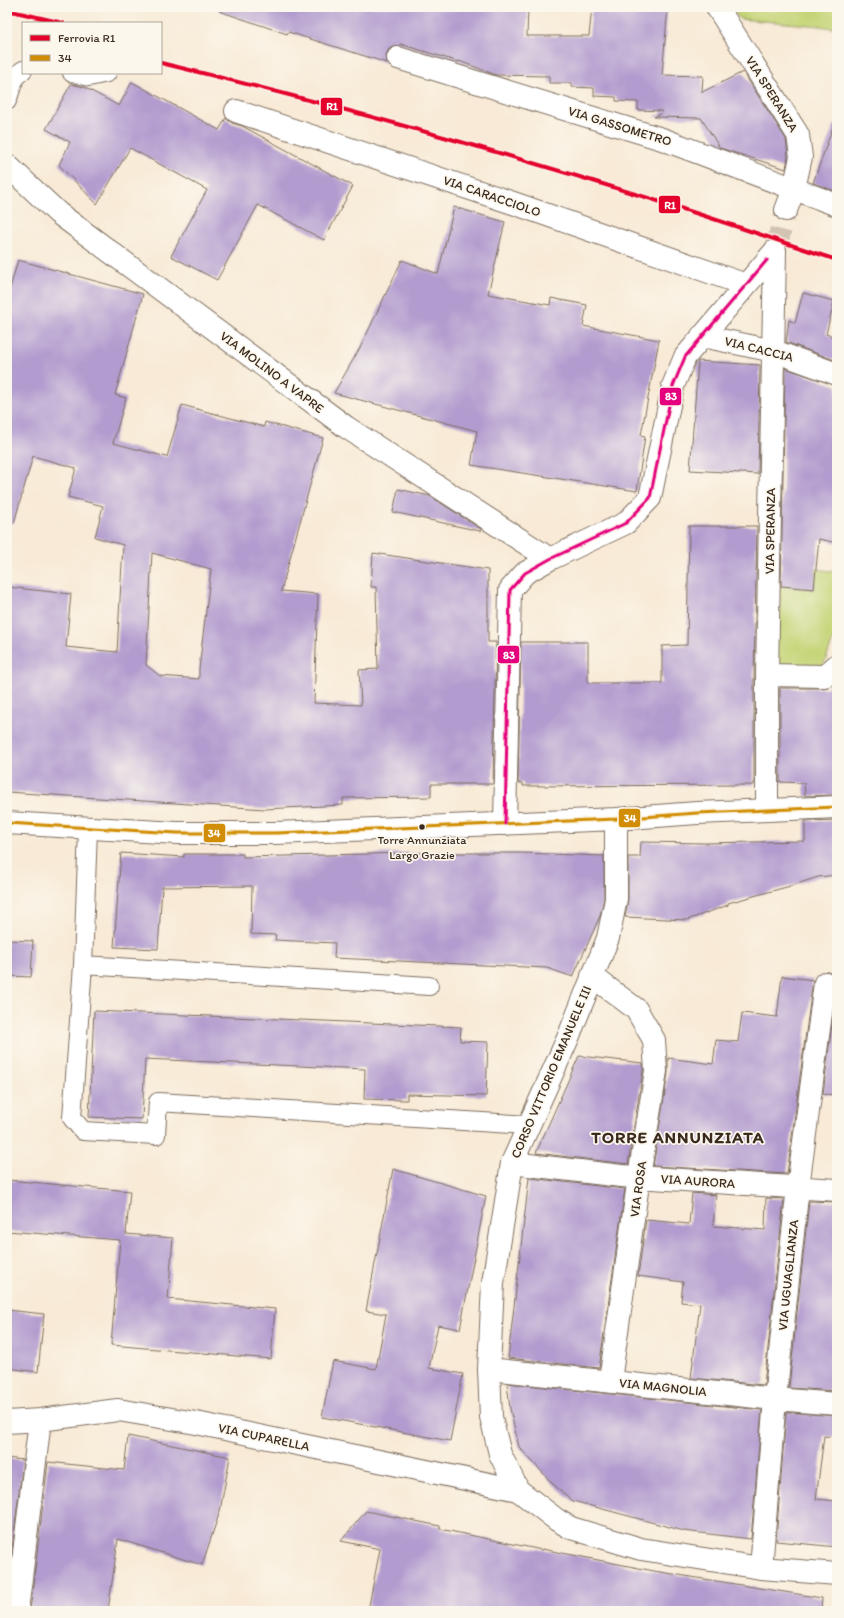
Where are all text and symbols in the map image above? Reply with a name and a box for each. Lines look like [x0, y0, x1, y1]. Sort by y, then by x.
legend [22, 22, 162, 74]
text: Ferrovia R1 [58, 31, 116, 45]
text: 34 [58, 51, 72, 65]
street label: VIA SPERANZA [743, 53, 802, 135]
line badge: R1 [320, 97, 343, 116]
text: R1 [326, 100, 339, 113]
street label: VIA GASSOMETRO [566, 103, 674, 149]
street label: VIA CARACCIOLO [441, 172, 543, 220]
line badge: R1 [658, 195, 681, 214]
text: R1 [664, 199, 677, 212]
street label: VIA MOLINO A VAPRE [217, 328, 327, 416]
street label: VIA CACCIA [723, 333, 796, 365]
line badge: 83 [659, 387, 682, 406]
text: 83 [665, 390, 677, 403]
street label: VIA SPERANZA [762, 487, 778, 574]
line badge: 83 [497, 645, 520, 664]
text: 83 [503, 649, 515, 662]
line badge: 34 [618, 808, 641, 828]
text: 34 [624, 812, 637, 825]
marker: Torre Annunziata Largo Grazie [417, 822, 427, 832]
line badge: 34 [203, 823, 226, 843]
text: 34 [208, 827, 221, 840]
place label: Torre Annunziata Largo Grazie [378, 833, 467, 862]
street label: CORSO VITTORIO EMANUELE III [508, 983, 594, 1161]
district label: TORRE ANNUNZIATA [590, 1127, 765, 1147]
street label: VIA ROSA [627, 1159, 649, 1218]
street label: VIA AURORA [660, 1171, 736, 1191]
street label: VIA UGUAGLIANZA [775, 1218, 801, 1331]
street label: VIA MAGNOLIA [618, 1375, 708, 1399]
street label: VIA CUPARELLA [217, 1420, 312, 1454]

